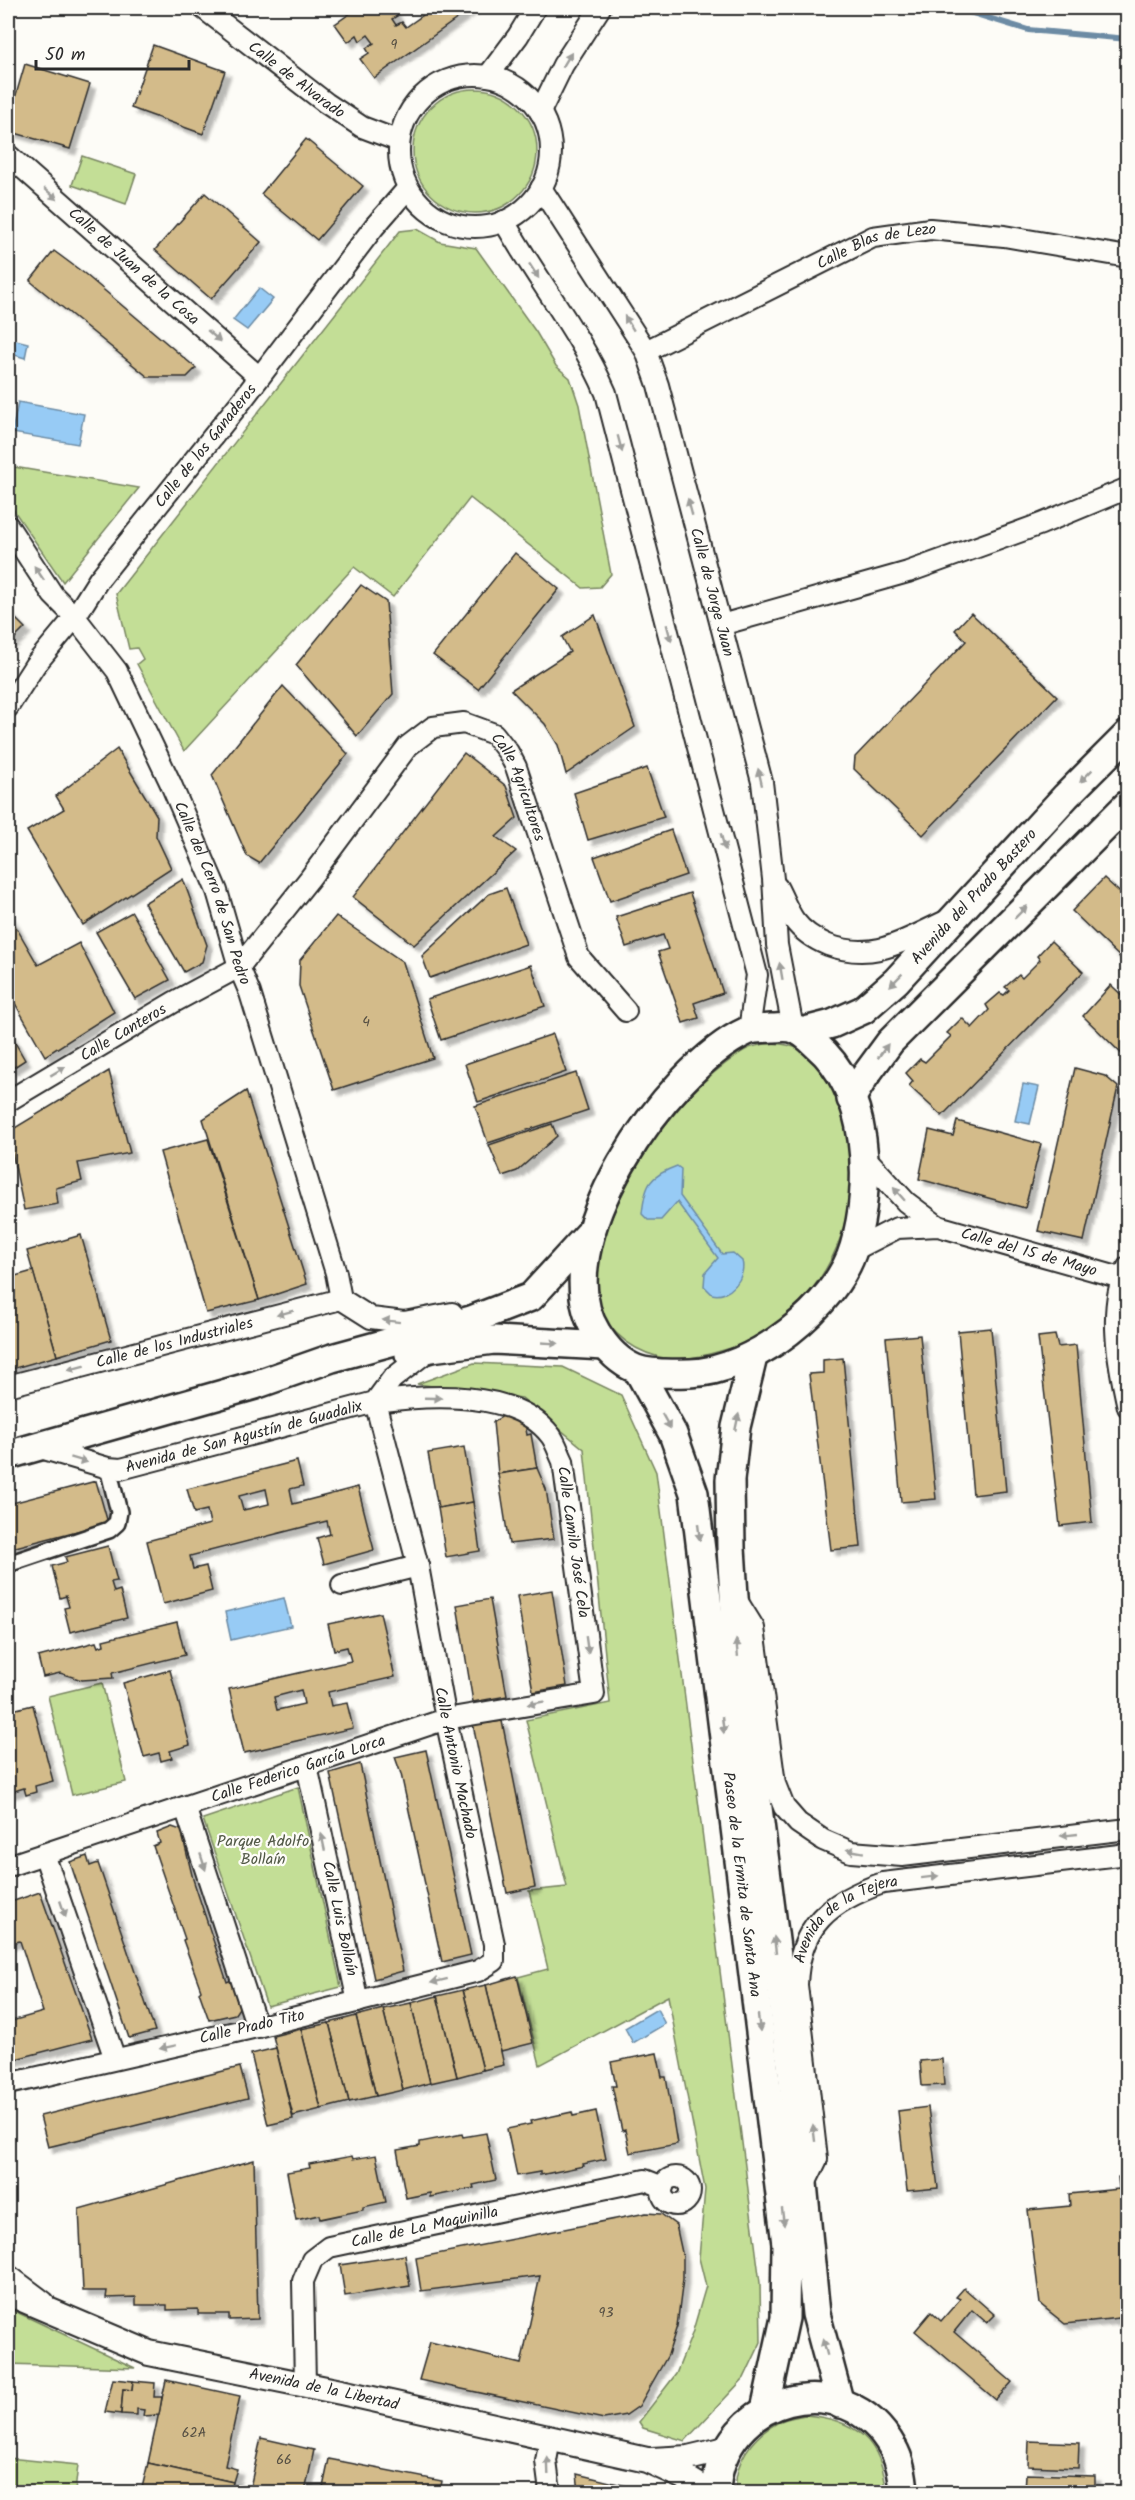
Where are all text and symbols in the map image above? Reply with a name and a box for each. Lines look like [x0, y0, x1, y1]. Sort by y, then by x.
scale bar [36, 33, 189, 71]
house number: 9 [391, 34, 398, 56]
street label: Calle de Alvarado [243, 35, 350, 125]
text: 50 m [45, 41, 85, 70]
one-way arrow [561, 52, 572, 68]
one-way arrow [44, 187, 59, 200]
street label: Calle de Juan de la Cosa [62, 201, 205, 331]
street label: Calle Blas de Lezo [812, 216, 937, 276]
one-way arrow [528, 263, 539, 280]
one-way arrow [623, 316, 635, 332]
one-way arrow [206, 329, 221, 342]
street label: Calle de los Ganaderos [148, 378, 263, 513]
one-way arrow [616, 435, 626, 453]
one-way arrow [685, 498, 694, 516]
street label: Calle de Jorge Juan [683, 525, 741, 659]
one-way arrow [33, 566, 45, 582]
one-way arrow [665, 624, 675, 642]
street label: Calle Agricultores [485, 727, 552, 845]
one-way arrow [755, 768, 765, 787]
one-way arrow [1080, 768, 1094, 782]
street label: Calle del Cerro de San Pedro [167, 797, 258, 989]
street label: Avenida del Prado Bastero [905, 823, 1043, 970]
one-way arrow [719, 833, 729, 851]
one-way arrow [1013, 906, 1027, 920]
one-way arrow [776, 961, 785, 980]
one-way arrow [890, 972, 904, 986]
street label: Calle Canteros [75, 997, 171, 1068]
house number: 4 [362, 1011, 370, 1033]
one-way arrow [877, 1043, 889, 1058]
one-way arrow [50, 1066, 67, 1076]
one-way arrow [893, 1187, 906, 1202]
street label: Calle del 15 de Mayo [958, 1221, 1100, 1283]
one-way arrow [275, 1309, 293, 1318]
street label: Calle de los Industriales [93, 1310, 256, 1375]
one-way arrow [382, 1316, 401, 1325]
one-way arrow [540, 1338, 559, 1347]
one-way arrow [67, 1364, 85, 1373]
street label: Avenida de San Agustín de Guadalix [123, 1393, 366, 1480]
one-way arrow [424, 1394, 443, 1403]
one-way arrow [733, 1412, 742, 1431]
one-way arrow [660, 1413, 671, 1429]
one-way arrow [70, 1456, 88, 1465]
street label: Calle Camilo José Cela [550, 1465, 596, 1619]
one-way arrow [694, 1522, 703, 1541]
one-way arrow [583, 1635, 592, 1654]
one-way arrow [732, 1638, 742, 1657]
street label: Calle Antonio Machado [428, 1685, 484, 1841]
one-way arrow [527, 1699, 546, 1708]
one-way arrow [718, 1716, 728, 1735]
street label: Calle Federico García Lorca [208, 1728, 389, 1810]
street label: Paseo de la Ermita de Santa Ana [716, 1770, 768, 1999]
park label: Parque Adolfo Bollaín [217, 1829, 309, 1872]
one-way arrow [1060, 1830, 1079, 1840]
one-way arrow [318, 1833, 328, 1851]
one-way arrow [845, 1847, 864, 1856]
one-way arrow [199, 1853, 208, 1871]
street label: Calle Luis Bollaín [315, 1859, 365, 1978]
street label: Avenida de la Tejera [787, 1869, 899, 1966]
one-way arrow [920, 1872, 939, 1882]
one-way arrow [59, 1900, 69, 1918]
one-way arrow [771, 1936, 780, 1955]
one-way arrow [430, 1977, 448, 1986]
street label: Calle Prado Tito [197, 2003, 307, 2051]
one-way arrow [754, 2014, 764, 2033]
one-way arrow [158, 2043, 177, 2052]
one-way arrow [810, 2124, 819, 2143]
street label: Calle de La Maquinilla [349, 2199, 500, 2254]
one-way arrow [778, 2207, 787, 2226]
house number: 93 [599, 2302, 613, 2324]
one-way arrow [820, 2338, 829, 2356]
street label: Avenida de la Libertad [247, 2361, 402, 2417]
house number: 62A [182, 2422, 206, 2444]
house number: 66 [276, 2449, 292, 2471]
one-way arrow [543, 2456, 552, 2475]

